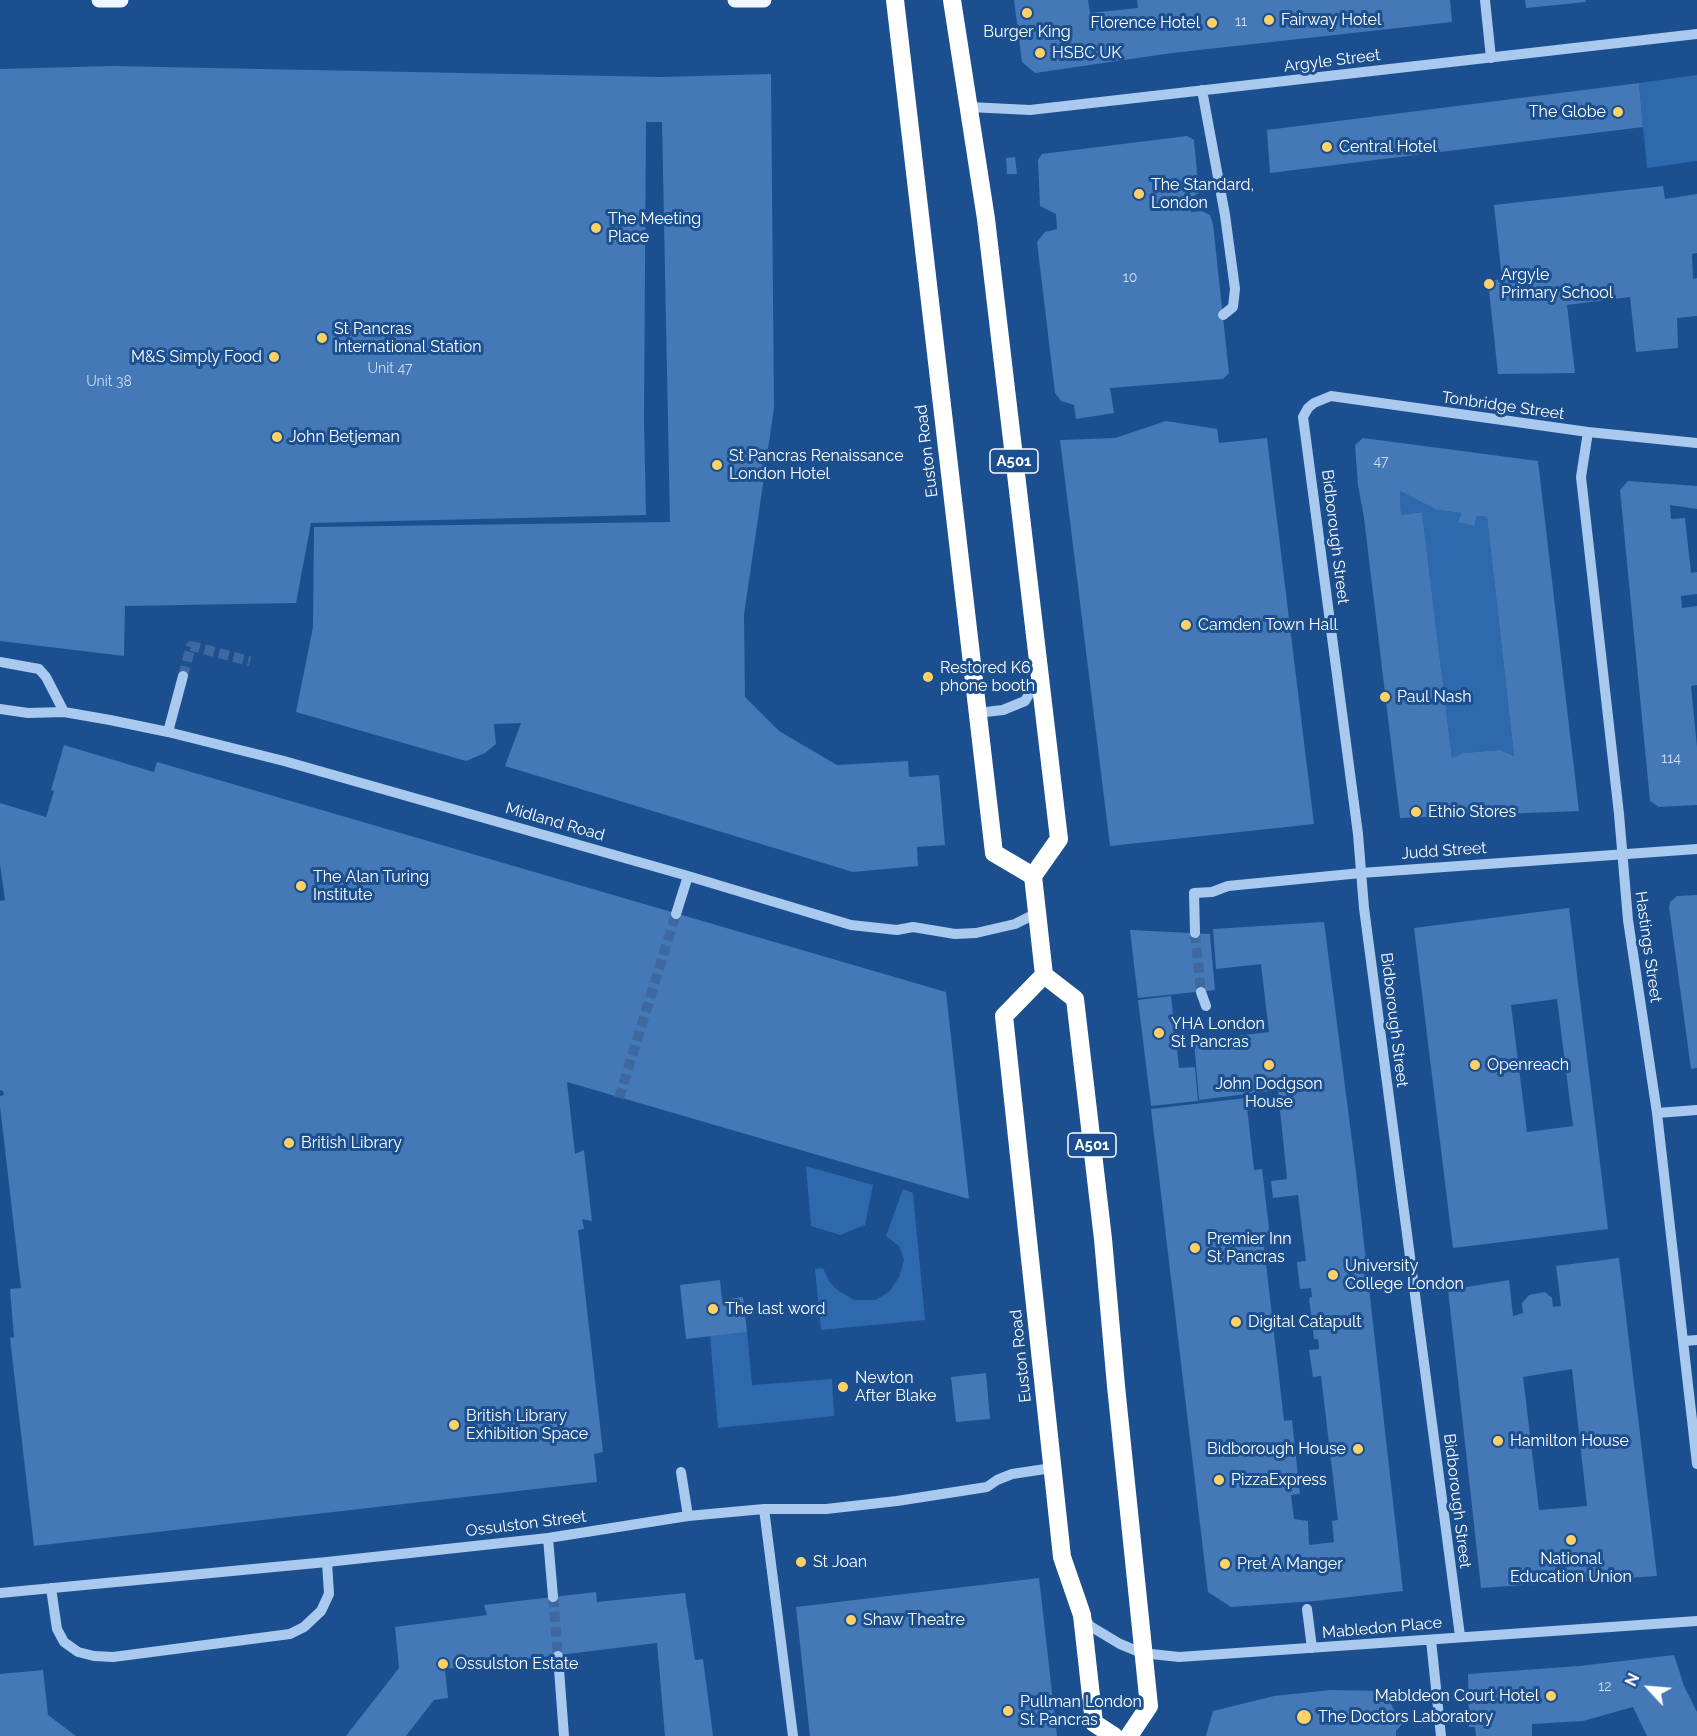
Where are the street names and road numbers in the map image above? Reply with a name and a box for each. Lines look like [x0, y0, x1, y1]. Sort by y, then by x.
street label: Argyle Street [1283, 46, 1381, 76]
street label: Tonbridge Street [1441, 388, 1565, 424]
street label: Euston Road [912, 404, 942, 498]
road number: A501 [990, 449, 1038, 473]
street label: Bidborough Street [1317, 469, 1353, 605]
street label: Midland Road [503, 799, 607, 845]
street label: Judd Street [1401, 838, 1487, 864]
street label: Hastings Street [1631, 890, 1665, 1004]
street label: Bidborough Street [1376, 952, 1412, 1088]
road number: A501 [1068, 1133, 1116, 1157]
street label: Euston Road [1007, 1309, 1035, 1403]
street label: Bidborough Street [1439, 1433, 1475, 1569]
street label: Ossulston Street [465, 1507, 587, 1541]
street label: Mabledon Place [1321, 1613, 1443, 1643]

